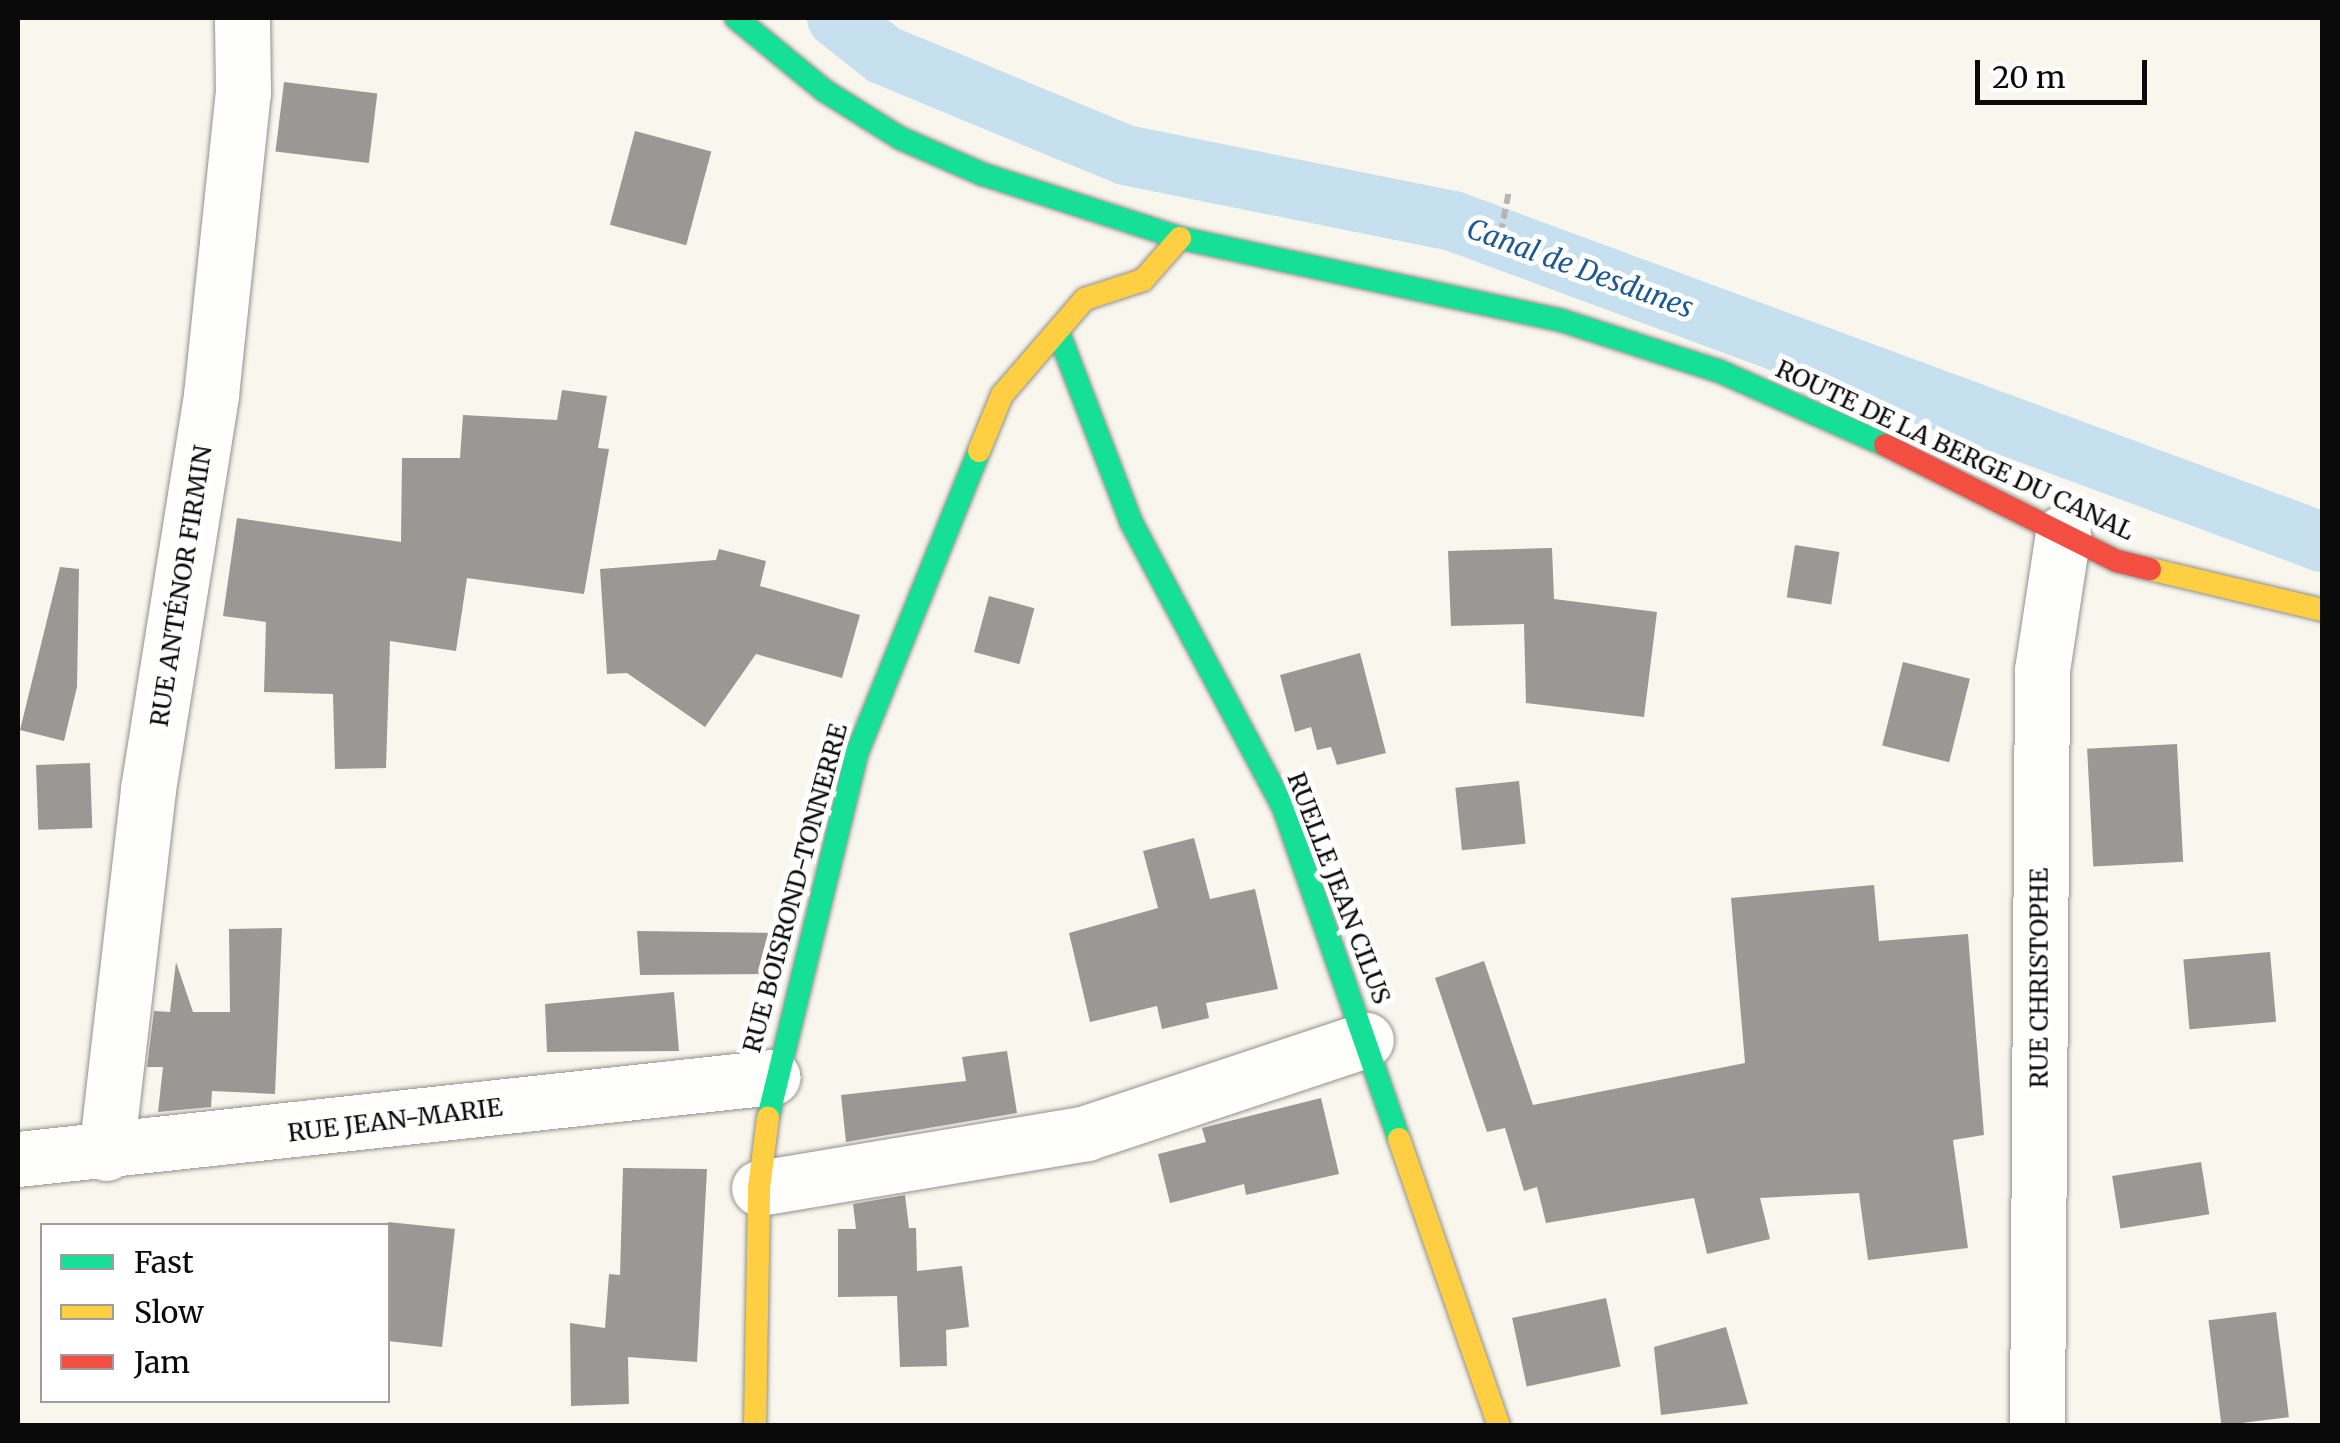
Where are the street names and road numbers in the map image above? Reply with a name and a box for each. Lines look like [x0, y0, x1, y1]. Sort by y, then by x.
street label: ROUTE DE LA BERGE DU CANAL [1771, 354, 2139, 546]
street label: RUE ANTÉNOR FIRMIN [144, 443, 218, 729]
street label: RUE BOISROND-TONNERRE [737, 720, 853, 1056]
street label: RUELLE JEAN CILUS [1281, 768, 1397, 1008]
street label: RUE CHRISTOPHE [2024, 868, 2054, 1088]
street label: RUE JEAN-MARIE [286, 1092, 504, 1148]

